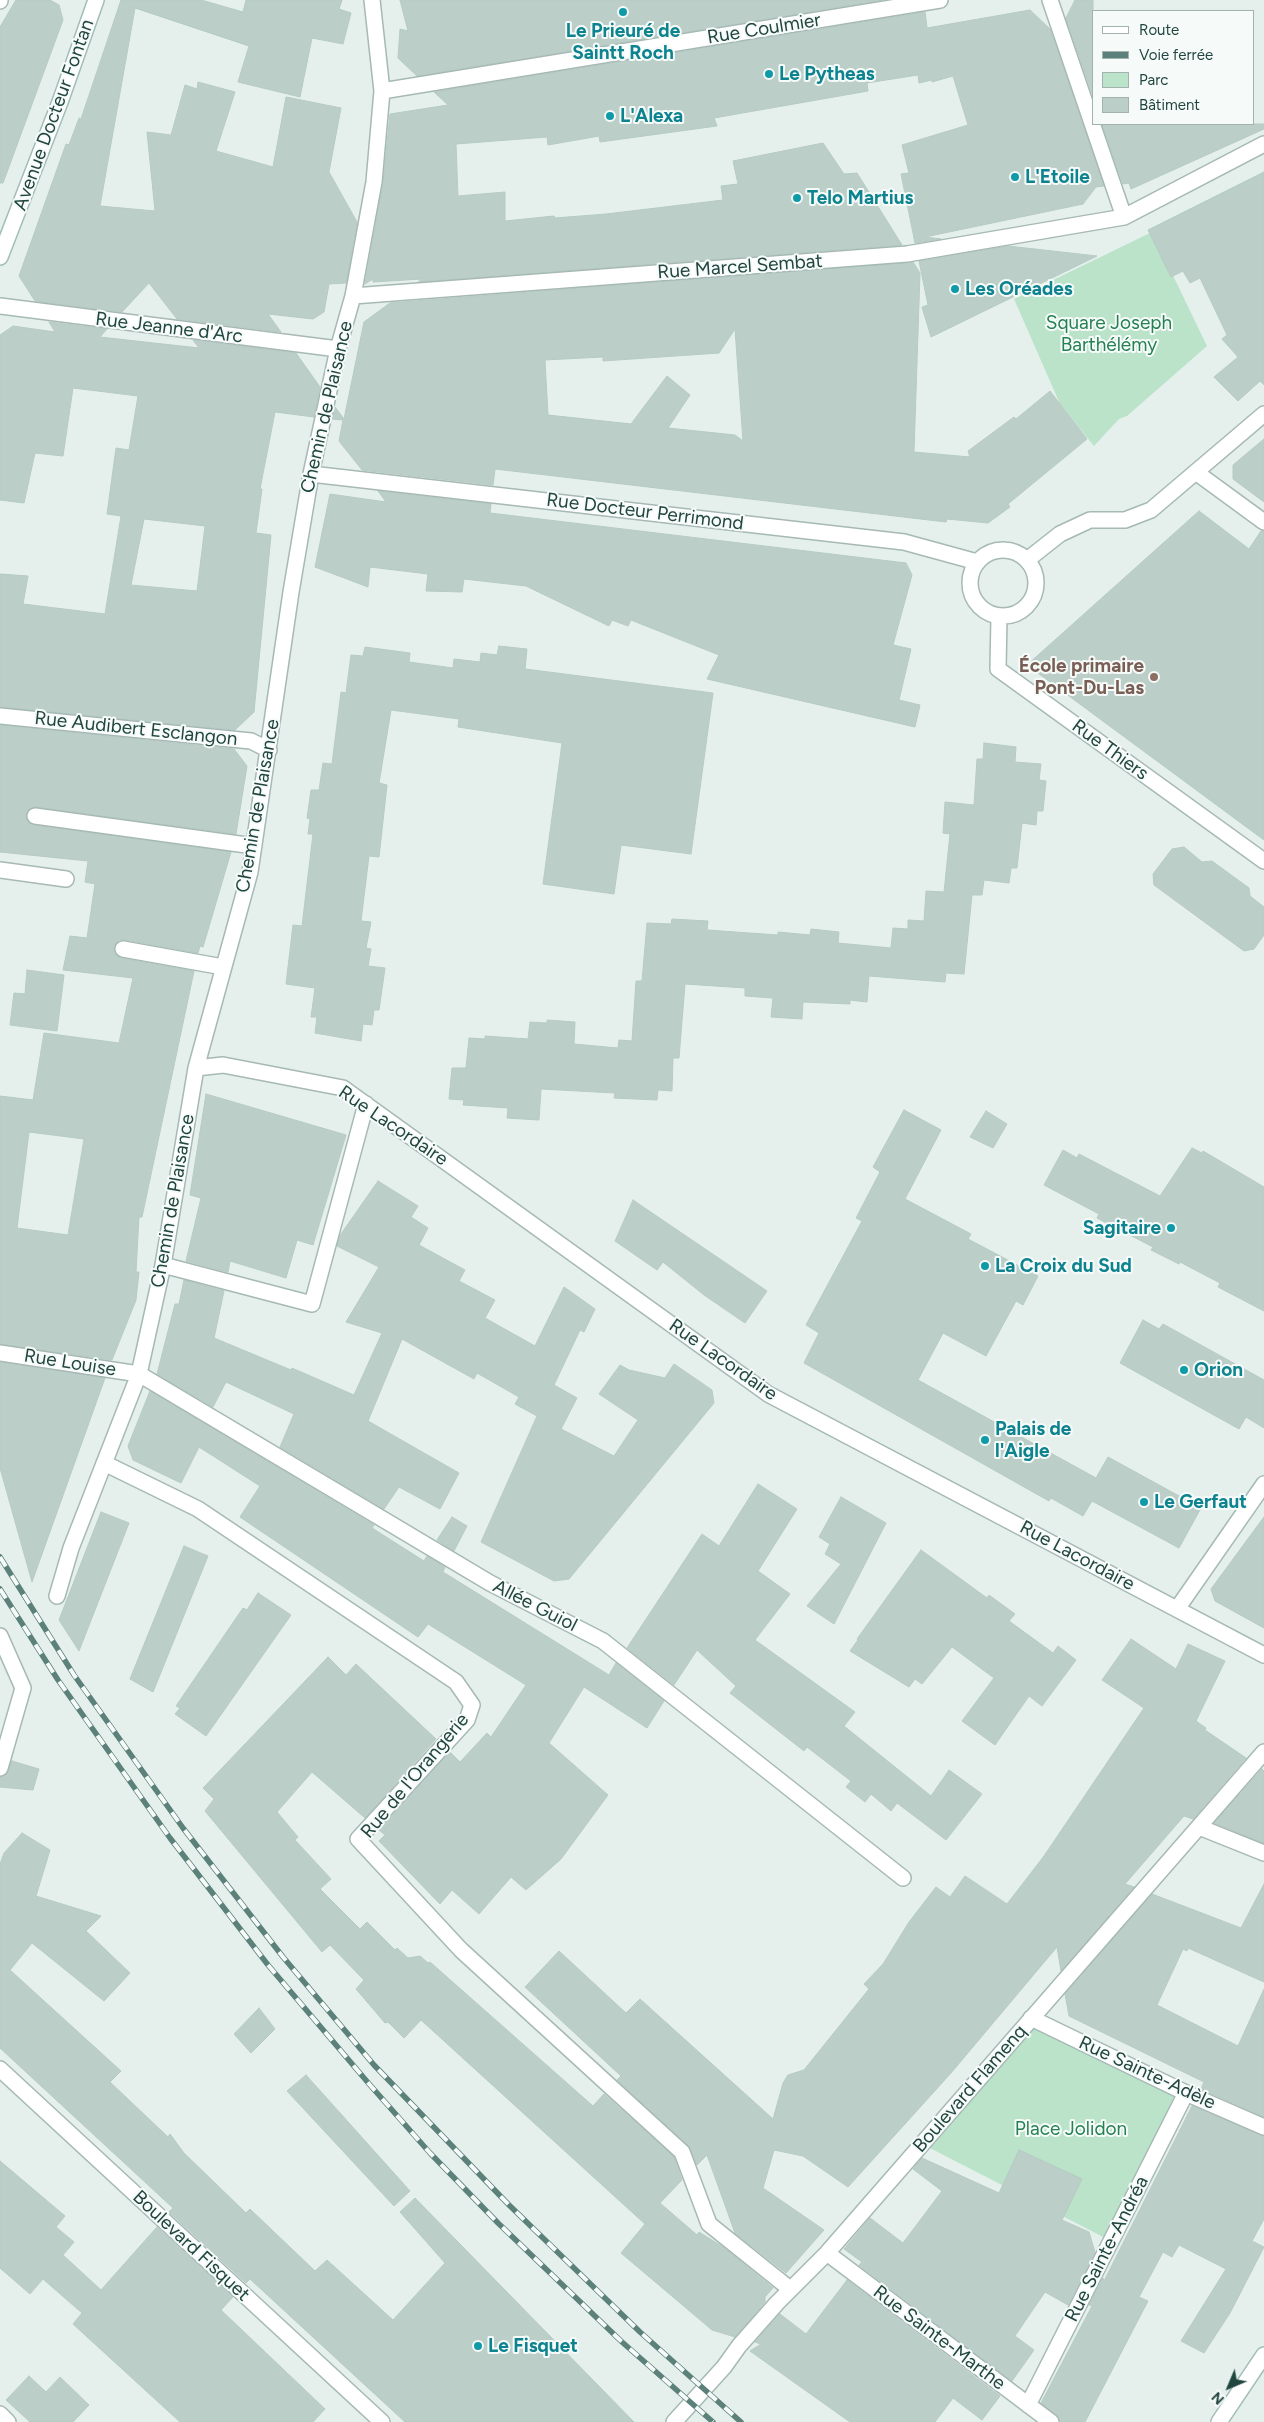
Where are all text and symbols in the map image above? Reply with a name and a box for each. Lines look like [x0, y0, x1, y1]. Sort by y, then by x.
marker: Le Prieuré de Saintt Roch [617, 6, 629, 18]
street label: Rue Coulmier [706, 9, 822, 49]
legend [1092, 10, 1254, 125]
street label: Avenue Docteur Fontan [9, 16, 99, 214]
place label: Le Prieuré de Saintt Roch [566, 20, 680, 64]
text: Route [1139, 21, 1179, 39]
text: Voie ferrée [1139, 46, 1213, 64]
place label: Le Pytheas [779, 63, 875, 85]
marker: Le Pytheas [763, 68, 775, 80]
text: Parc [1139, 71, 1168, 89]
text: Bâtiment [1139, 96, 1200, 114]
place label: L'Alexa [620, 105, 683, 127]
marker: L'Alexa [604, 110, 616, 122]
place label: L'Etoile [1025, 166, 1090, 188]
marker: L'Etoile [1009, 171, 1021, 183]
place label: Telo Martius [807, 187, 913, 209]
marker: Telo Martius [791, 192, 803, 204]
street label: Rue Marcel Sembat [657, 250, 823, 284]
place label: Les Oréades [965, 278, 1073, 300]
marker: Les Oréades [949, 283, 961, 295]
street label: Rue Jeanne d'Arc [94, 308, 244, 348]
park label: Square Joseph Barthélémy [1046, 312, 1172, 356]
street label: Chemin de Plaisance [296, 319, 358, 495]
street label: Rue Docteur Perrimond [545, 489, 745, 535]
place label: École primaire Pont-Du-Las [1019, 655, 1144, 699]
marker: École primaire Pont-Du-Las [1148, 671, 1160, 683]
street label: Rue Audibert Esclangon [33, 707, 239, 751]
street label: Rue Thiers [1067, 715, 1153, 785]
street label: Chemin de Plaisance [232, 717, 284, 895]
street label: Rue Lacordaire [334, 1081, 452, 1171]
street label: Chemin de Plaisance [147, 1112, 199, 1290]
place label: Sagitaire [1083, 1217, 1161, 1239]
marker: Sagitaire [1165, 1222, 1177, 1234]
place label: La Croix du Sud [995, 1255, 1132, 1277]
marker: La Croix du Sud [979, 1260, 991, 1272]
street label: Rue Lacordaire [664, 1314, 782, 1406]
street label: Rue Louise [22, 1344, 118, 1382]
place label: Orion [1194, 1359, 1243, 1381]
marker: Orion [1178, 1364, 1190, 1376]
place label: Palais de l'Aigle [995, 1418, 1071, 1462]
marker: Palais de l'Aigle [979, 1434, 991, 1446]
place label: Le Gerfaut [1154, 1491, 1247, 1513]
marker: Le Gerfaut [1138, 1496, 1150, 1508]
street label: Rue Lacordaire [1016, 1516, 1138, 1596]
street label: Allée Guiol [489, 1575, 581, 1637]
street label: Rue de l'Orangerie [356, 1709, 474, 1843]
street label: Boulevard Flamenq [908, 2021, 1032, 2157]
street label: Rue Sainte-Adèle [1075, 2031, 1219, 2115]
park label: Place Jolidon [1015, 2118, 1127, 2140]
street label: Rue Sainte-Andréa [1060, 2172, 1154, 2326]
street label: Boulevard Fisquet [128, 2186, 254, 2306]
street label: Rue Sainte-Marthe [868, 2281, 1010, 2395]
place label: Le Fisquet [488, 2335, 578, 2357]
marker: Le Fisquet [472, 2340, 484, 2352]
north arrow [1204, 2362, 1254, 2412]
text: N [1208, 2388, 1228, 2408]

